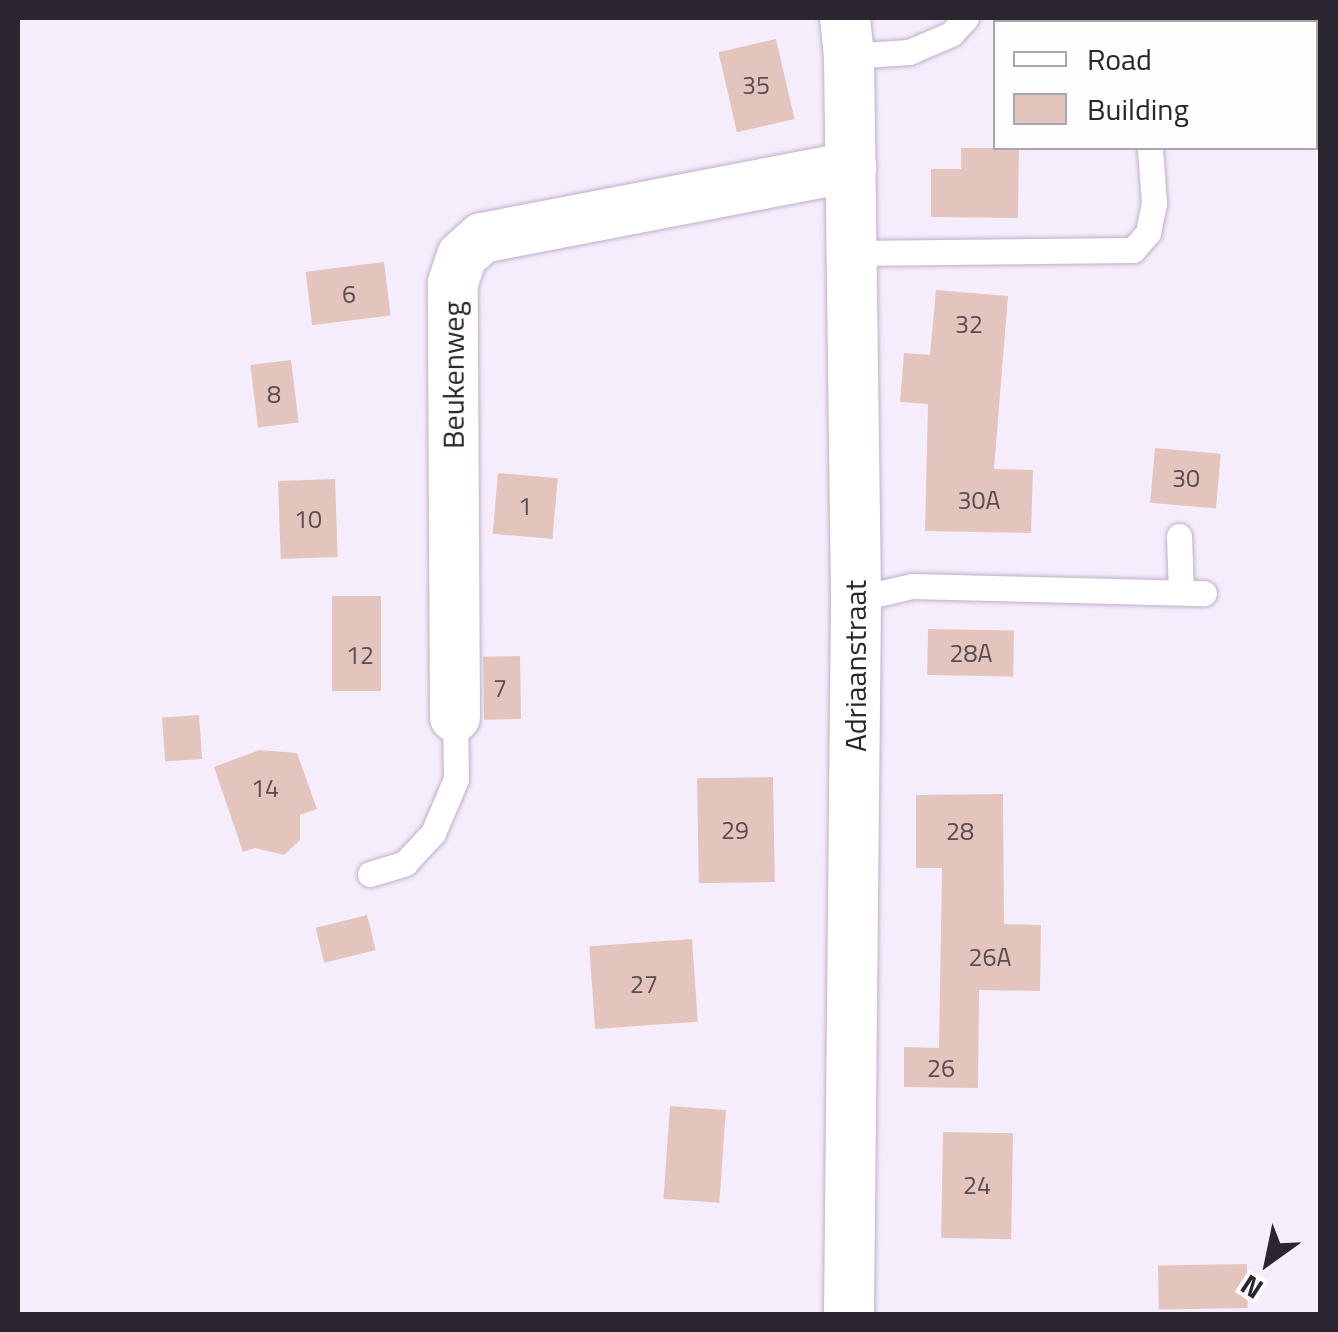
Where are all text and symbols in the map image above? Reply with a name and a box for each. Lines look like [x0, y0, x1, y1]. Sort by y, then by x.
legend [993, 20, 1318, 150]
text: Road [1087, 36, 1152, 82]
house number: 35 [742, 70, 770, 100]
text: Building [1087, 86, 1189, 132]
house number: 6 [342, 279, 356, 309]
street label: Beukenweg [435, 301, 471, 449]
house number: 32 [955, 309, 983, 339]
house number: 8 [267, 379, 281, 409]
house number: 30 [1172, 463, 1200, 493]
house number: 30A [958, 485, 1000, 515]
house number: 1 [518, 491, 532, 521]
house number: 10 [294, 504, 322, 534]
street label: Adriaanstraat [837, 580, 873, 752]
house number: 28A [950, 638, 992, 668]
house number: 12 [346, 640, 374, 670]
house number: 7 [493, 673, 507, 703]
house number: 14 [251, 773, 279, 803]
house number: 29 [721, 815, 749, 845]
house number: 28 [946, 816, 974, 846]
house number: 26A [969, 942, 1011, 972]
house number: 27 [630, 969, 658, 999]
house number: 26 [927, 1053, 955, 1083]
house number: 24 [963, 1170, 991, 1200]
north arrow [1218, 1212, 1318, 1312]
text: N [1232, 1264, 1271, 1311]

